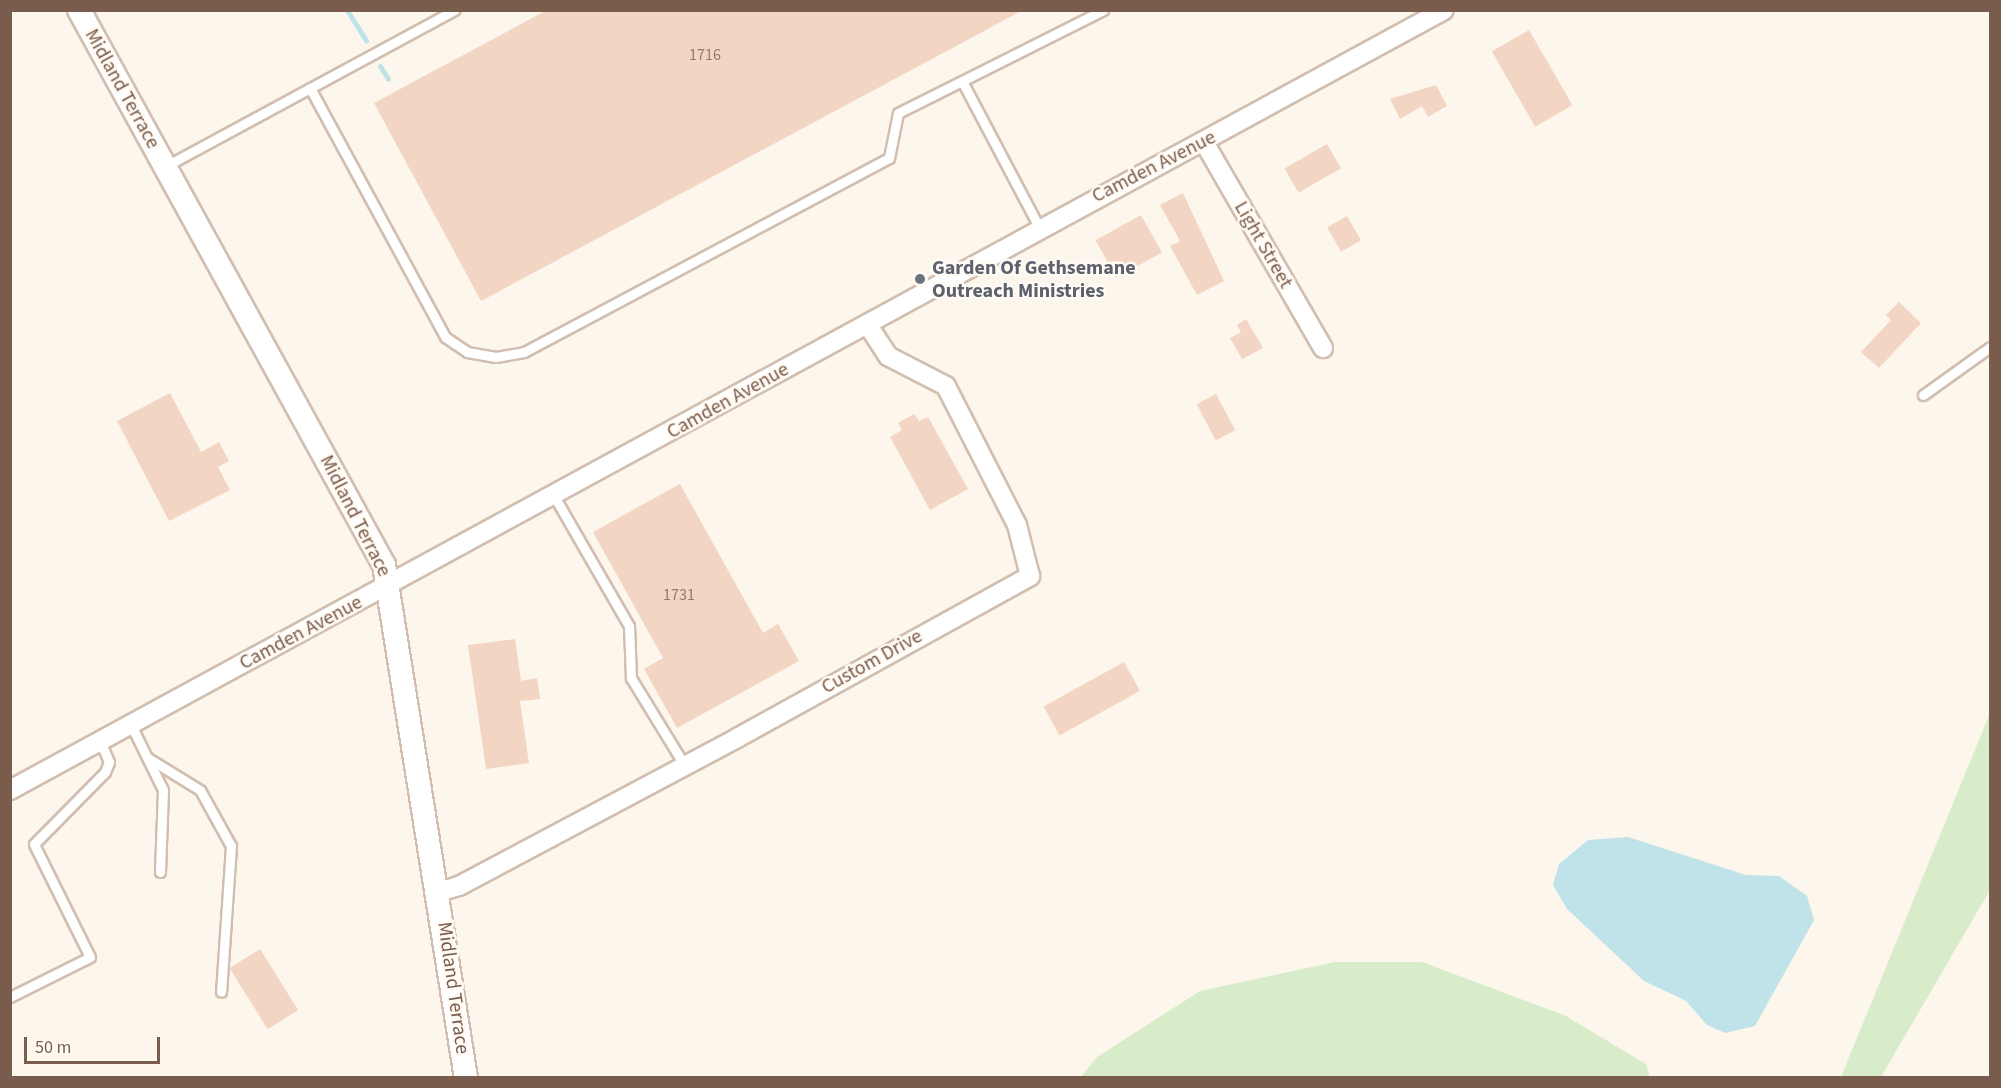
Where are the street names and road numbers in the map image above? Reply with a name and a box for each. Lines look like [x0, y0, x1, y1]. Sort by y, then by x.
street label: Midland Terrace [79, 25, 165, 153]
street label: Camden Avenue [1088, 126, 1220, 208]
street label: Light Street [1228, 197, 1298, 293]
street label: Camden Avenue [663, 358, 793, 444]
street label: Midland Terrace [314, 451, 396, 581]
street label: Camden Avenue [235, 591, 367, 675]
street label: Custom Drive [817, 625, 927, 699]
street label: Midland Terrace [432, 920, 474, 1056]

